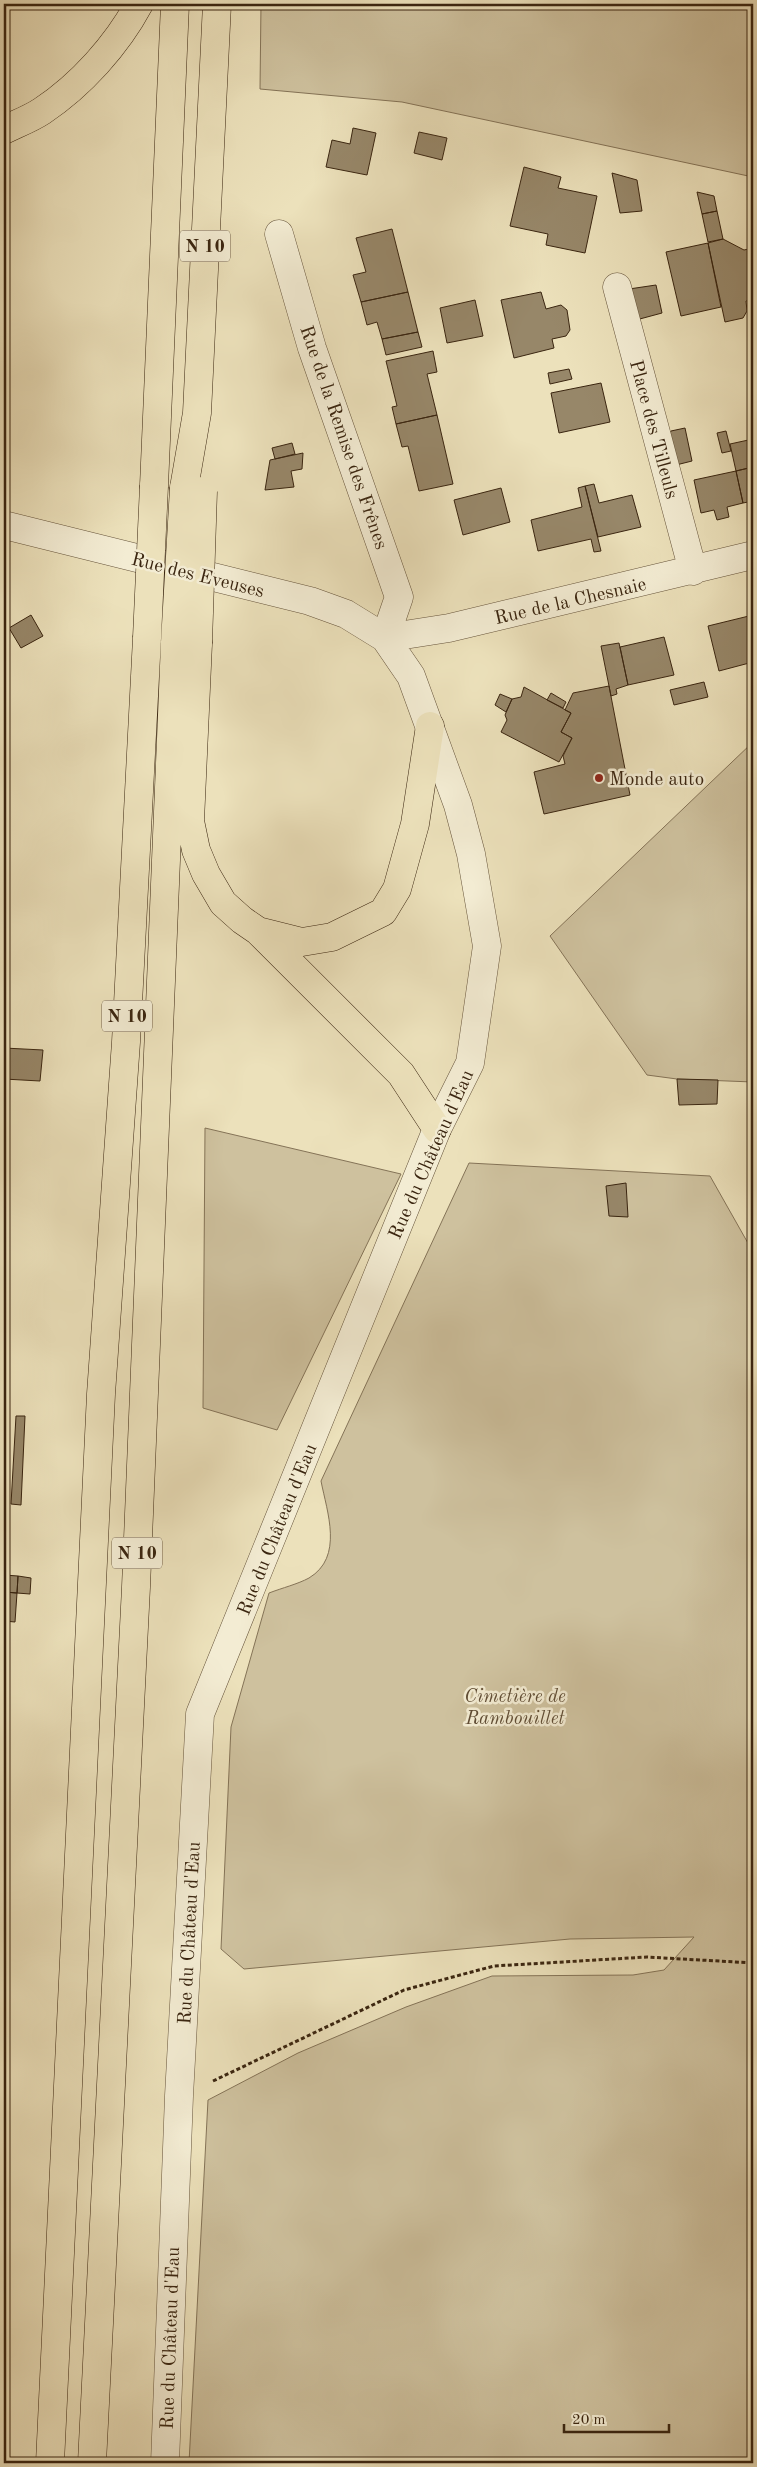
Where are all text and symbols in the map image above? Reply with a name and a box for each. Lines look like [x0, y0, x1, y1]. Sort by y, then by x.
road number: N 10 [180, 230, 230, 262]
street label: Rue de la Remise des Frênes [295, 323, 390, 552]
street label: Place des Tilleuls [625, 358, 680, 501]
street label: Rue des Eveuses [129, 551, 266, 602]
street label: Rue de la Chesnaie [493, 576, 648, 629]
place label: Monde auto [609, 771, 704, 790]
marker: Monde auto [593, 772, 605, 784]
road number: N 10 [102, 1000, 152, 1032]
street label: Rue du Château d'Eau [386, 1068, 478, 1242]
street label: Rue du Château d'Eau [235, 1442, 321, 1618]
road number: N 10 [112, 1538, 162, 1569]
park label: Cimetière de Rambouillet [464, 1688, 566, 1729]
street label: Rue du Château d'Eau [176, 1841, 205, 2025]
street label: Rue du Château d'Eau [159, 2246, 184, 2430]
scale bar [564, 2402, 670, 2434]
text: 20 m [572, 2413, 606, 2428]

